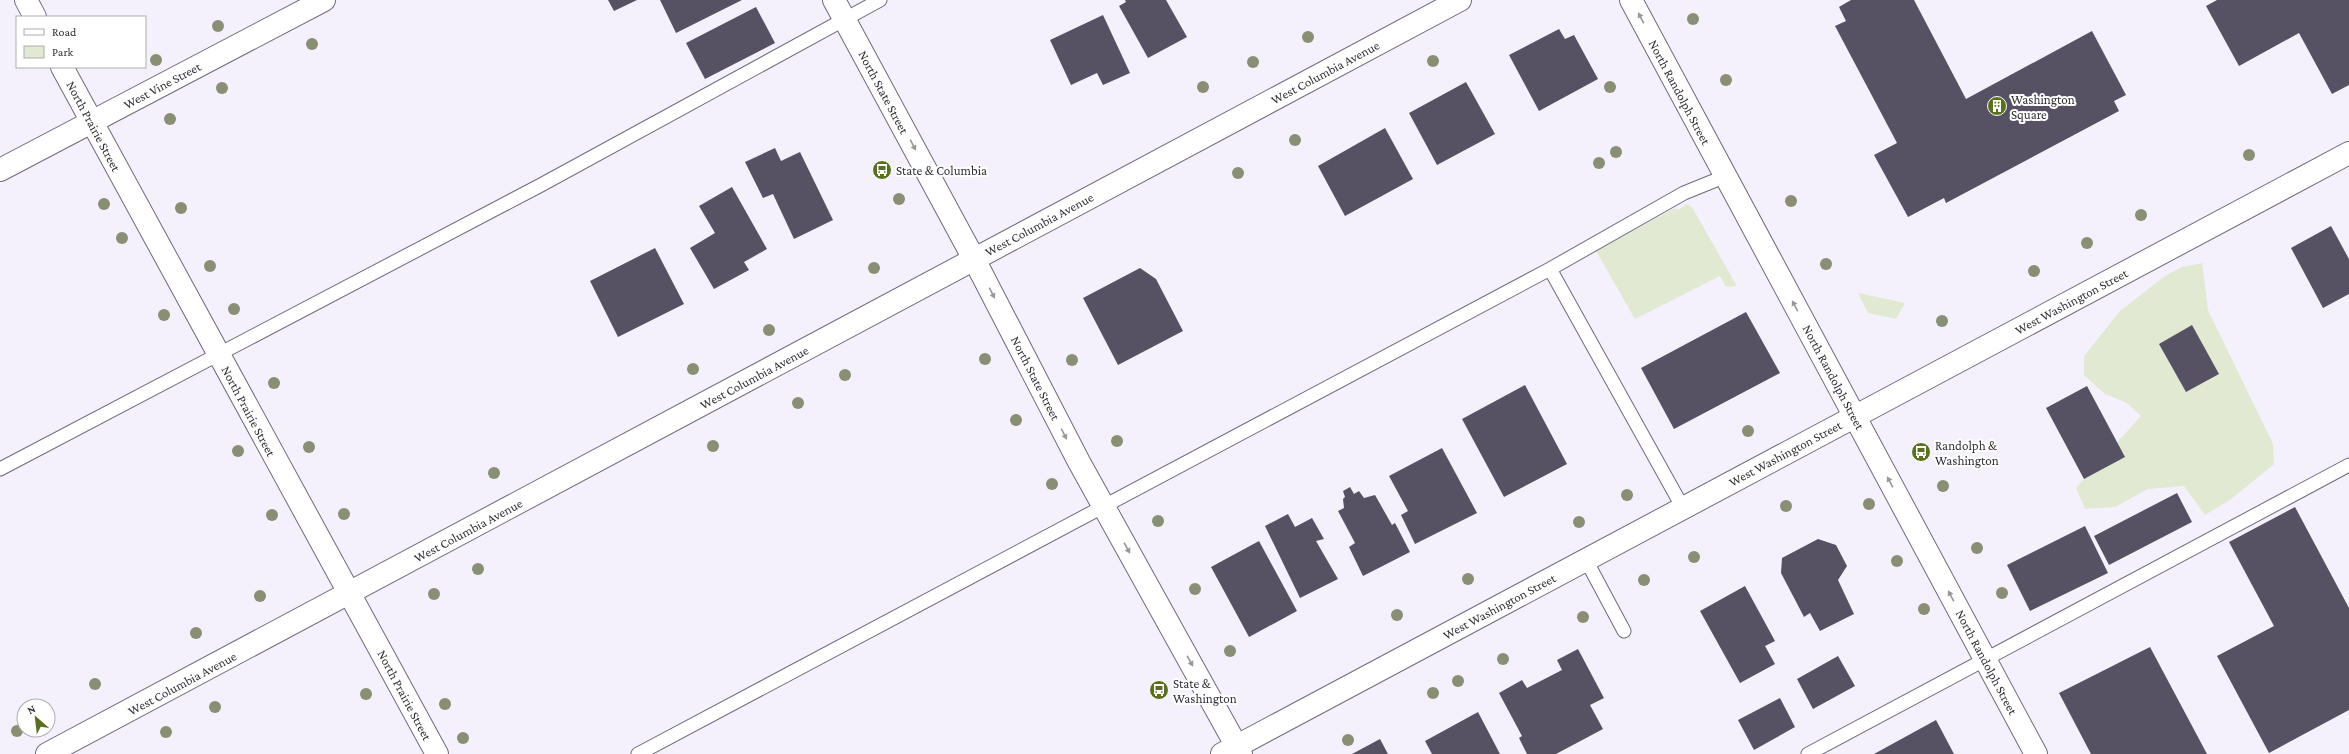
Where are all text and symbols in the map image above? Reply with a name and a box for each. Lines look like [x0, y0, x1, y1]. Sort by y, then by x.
one-way arrow [1638, 12, 1644, 24]
legend [16, 16, 146, 68]
text: Road [52, 25, 77, 39]
street label: West Columbia Avenue [1268, 37, 1382, 107]
street label: North Randolph Street [1646, 37, 1714, 148]
text: Park [52, 45, 74, 59]
street label: North State Street [855, 48, 912, 137]
street label: West Vine Street [121, 59, 204, 112]
street label: North Prairie Street [63, 78, 124, 175]
place label: Washington Square [2011, 92, 2075, 122]
building icon: Washington Square [1986, 95, 2008, 117]
one-way arrow [909, 139, 916, 151]
bus stop icon: State & Columbia [871, 159, 893, 181]
place label: State & Columbia [896, 163, 987, 178]
street label: West Columbia Avenue [982, 189, 1096, 259]
street label: West Washington Street [2012, 265, 2131, 338]
one-way arrow [989, 287, 995, 299]
one-way arrow [1792, 300, 1799, 311]
street label: North Randolph Street [1800, 322, 1868, 433]
street label: North State Street [1008, 334, 1064, 423]
street label: West Columbia Avenue [697, 342, 811, 412]
street label: North Prairie Street [218, 363, 279, 460]
street label: West Washington Street [1726, 417, 1845, 490]
one-way arrow [1061, 428, 1068, 440]
place label: Randolph & Washington [1935, 438, 1999, 468]
bus stop icon: Randolph & Washington [1910, 441, 1932, 463]
one-way arrow [1887, 476, 1893, 488]
street label: West Columbia Avenue [411, 495, 525, 565]
one-way arrow [1123, 542, 1130, 554]
street label: West Washington Street [1440, 570, 1559, 643]
one-way arrow [1948, 590, 1955, 602]
street label: North Randolph Street [1953, 607, 2021, 718]
street label: North Prairie Street [374, 647, 435, 744]
street label: West Columbia Avenue [125, 648, 239, 718]
one-way arrow [1186, 656, 1193, 667]
place label: State & Washington [1173, 676, 1237, 706]
bus stop icon: State & Washington [1148, 679, 1170, 701]
north arrow [16, 698, 56, 738]
text: N [25, 702, 38, 716]

